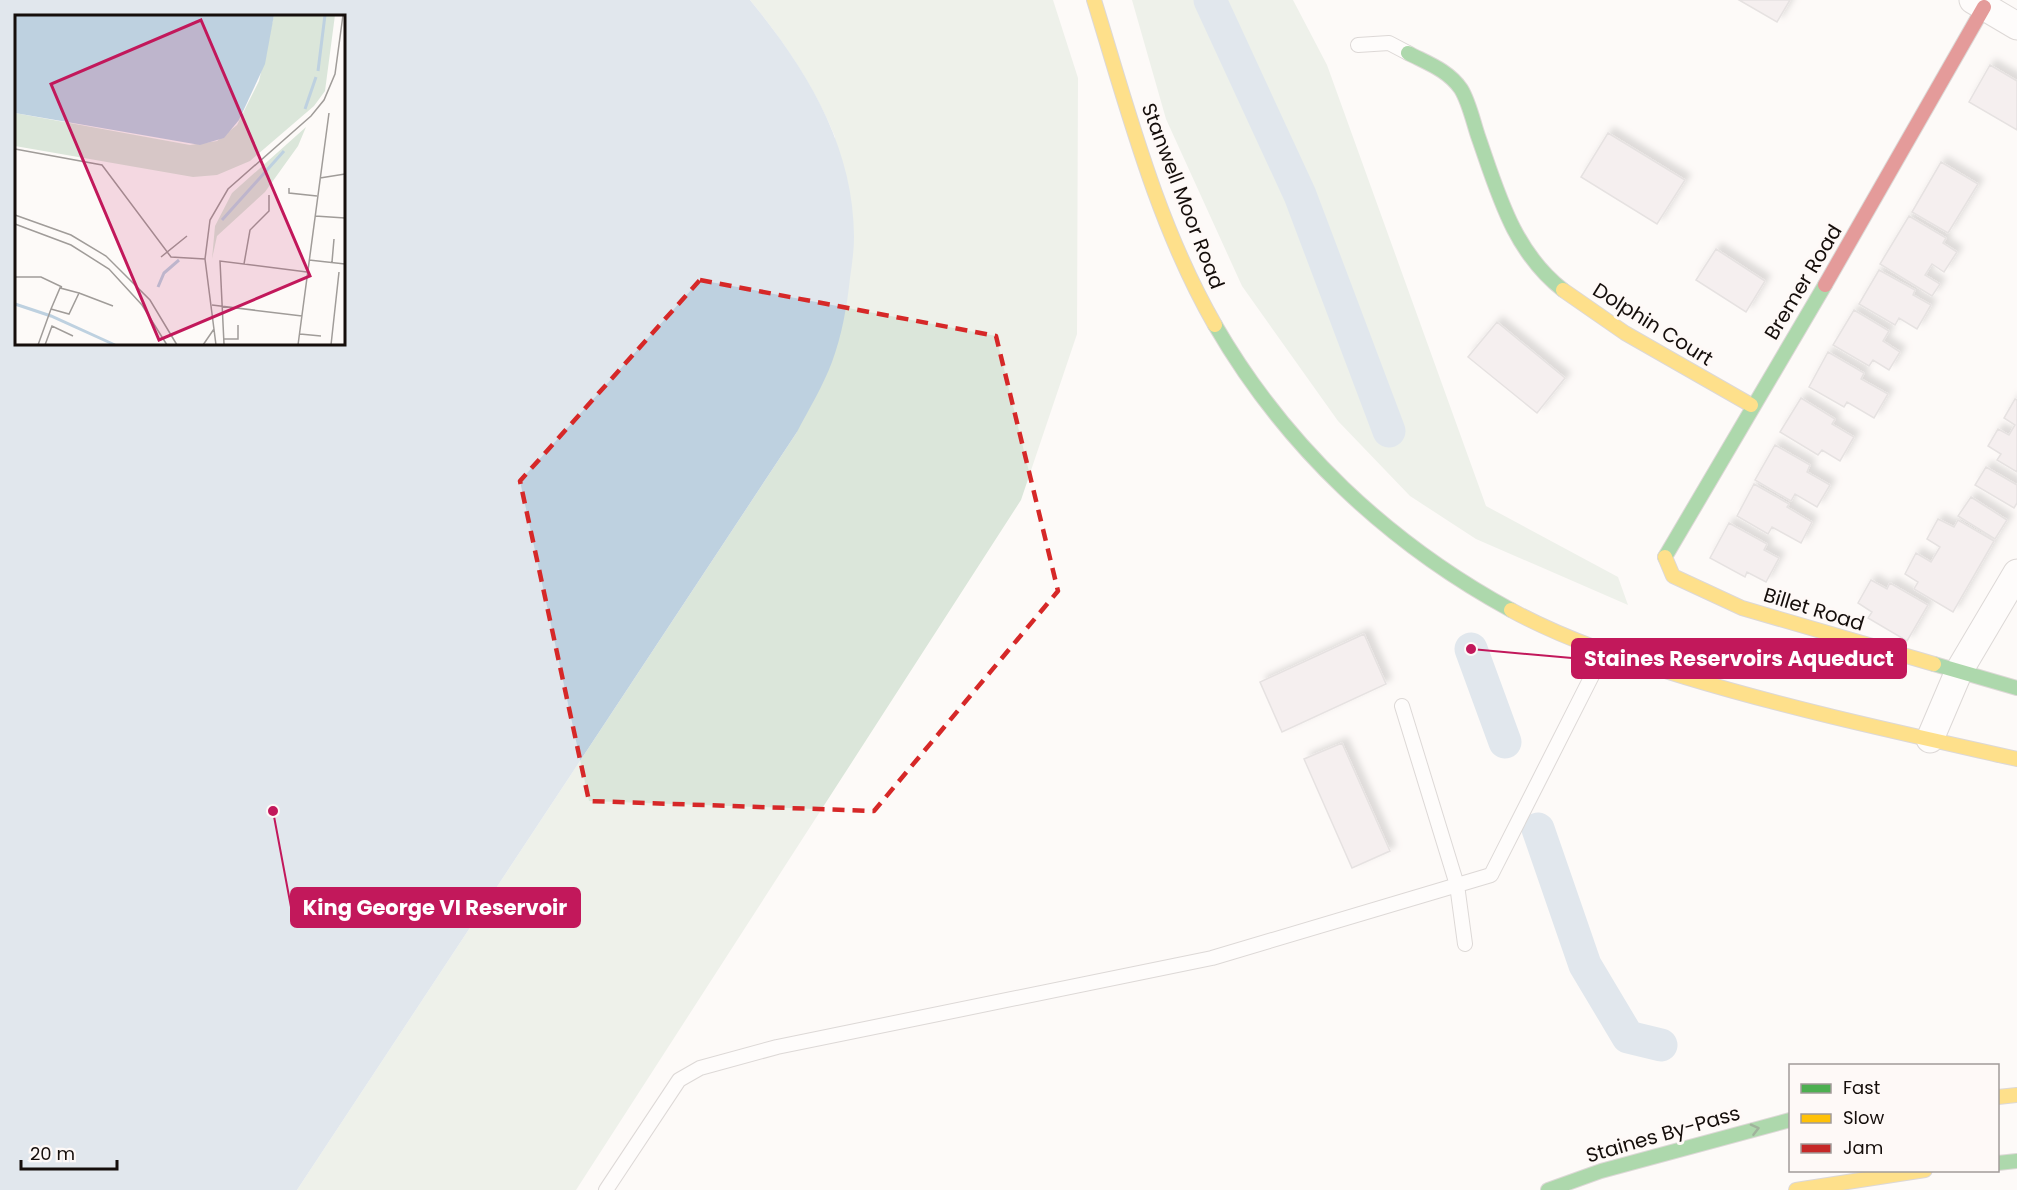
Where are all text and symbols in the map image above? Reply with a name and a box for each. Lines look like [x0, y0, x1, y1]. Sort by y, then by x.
inset map [15, 15, 345, 345]
street label: Stanwell Moor Road [1135, 99, 1231, 293]
street label: Bremer Road [1758, 219, 1848, 345]
street label: Dolphin Court [1587, 276, 1719, 372]
street label: Billet Road [1760, 580, 1868, 638]
callout: Staines Reservoirs Aqueduct [1572, 639, 1906, 678]
text: Staines Reservoirs Aqueduct [1584, 644, 1894, 673]
callout: King George VI Reservoir [291, 888, 580, 927]
text: King George VI Reservoir [303, 893, 567, 922]
legend [1789, 1064, 1999, 1172]
text: Fast [1843, 1075, 1880, 1100]
street label: Staines By-Pass [1583, 1099, 1743, 1169]
text: Slow [1843, 1105, 1885, 1130]
one-way arrow [1750, 1123, 1760, 1136]
scale bar [21, 1133, 117, 1171]
text: Jam [1843, 1135, 1883, 1160]
text: 20 m [30, 1141, 75, 1166]

